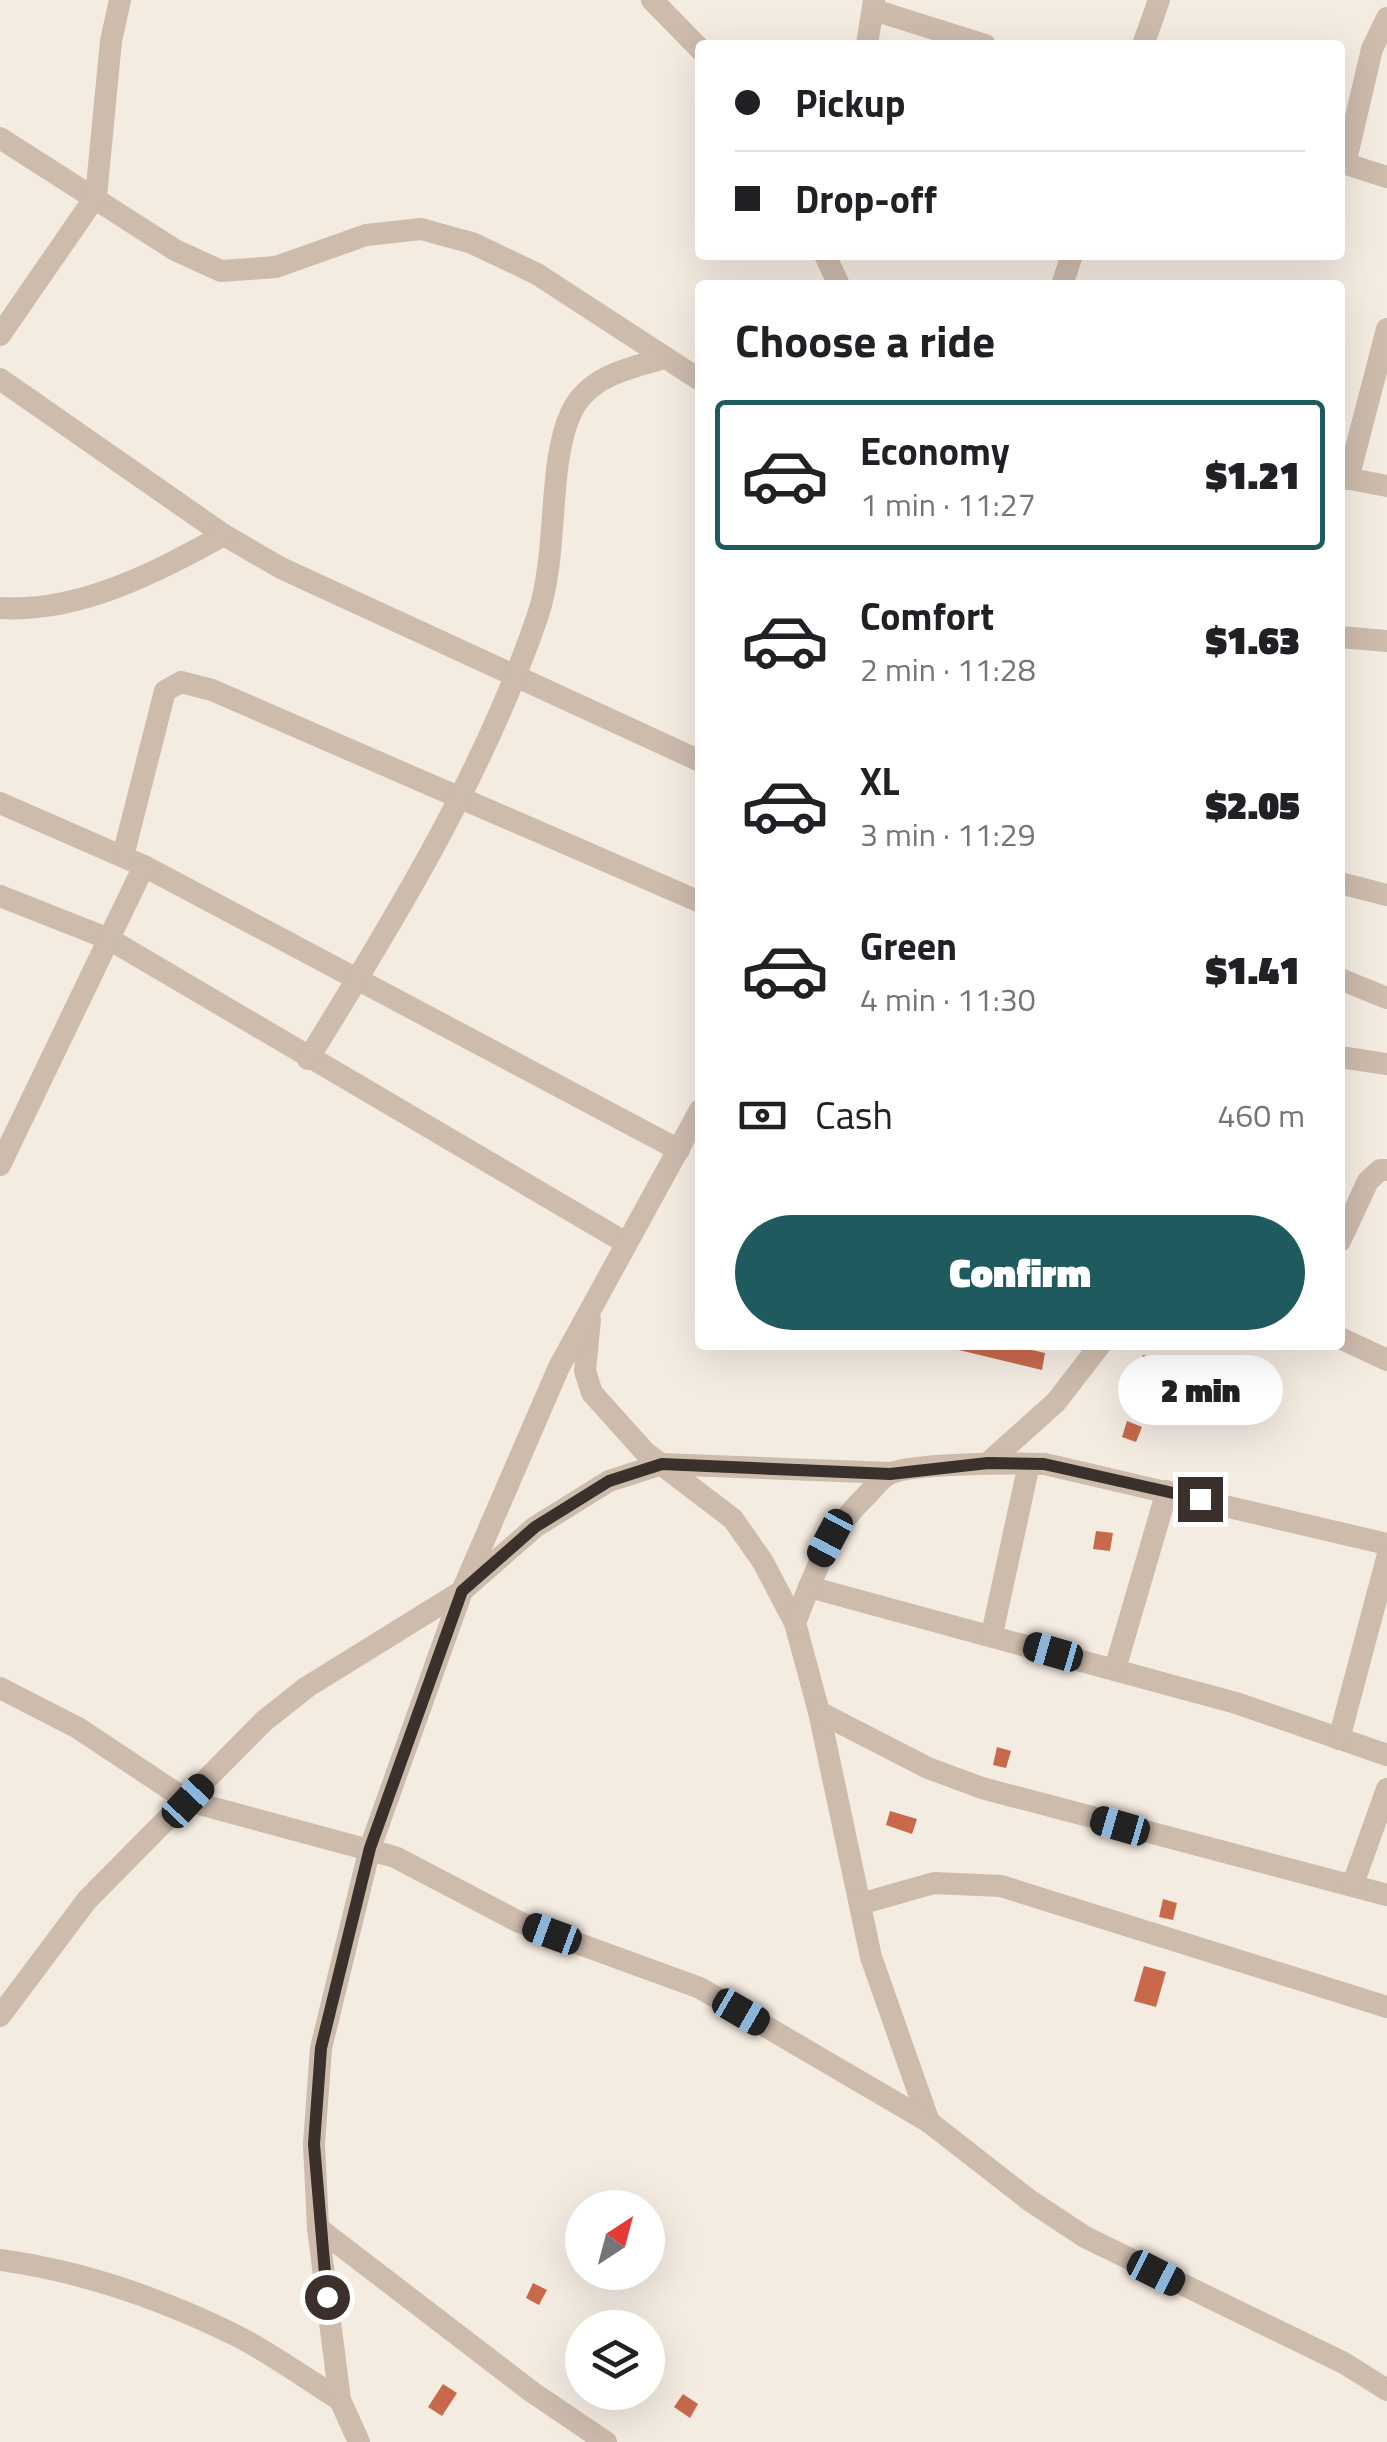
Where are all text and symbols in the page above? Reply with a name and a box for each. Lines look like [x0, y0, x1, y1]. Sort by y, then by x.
text: Pickup [795, 74, 905, 132]
text: Drop-off [795, 170, 937, 228]
text: Choose a ride [735, 306, 995, 374]
text: Economy [860, 422, 1010, 480]
icon: car [740, 430, 830, 520]
text: $1.21 [1206, 446, 1300, 504]
text: 1 min · 11:27 [860, 480, 1036, 528]
text: Comfort [860, 587, 994, 645]
icon: car [740, 595, 830, 685]
text: $1.63 [1206, 611, 1300, 669]
text: 2 min · 11:28 [860, 645, 1036, 693]
text: XL [860, 752, 900, 810]
icon: car [740, 760, 830, 850]
text: $2.05 [1206, 776, 1300, 834]
text: 3 min · 11:29 [860, 810, 1036, 858]
text: Green [860, 917, 957, 975]
icon: car [740, 925, 830, 1015]
text: $1.41 [1206, 941, 1300, 999]
text: 4 min · 11:30 [860, 975, 1036, 1023]
text: Cash [815, 1086, 893, 1144]
icon: cash [735, 1088, 790, 1143]
text: 460 m [1217, 1091, 1305, 1139]
button: Confirm [735, 1215, 1305, 1330]
callout: 2 min [1118, 1354, 1282, 1424]
text: 2 min [1161, 1366, 1240, 1414]
route end [1178, 1477, 1223, 1522]
car [803, 1504, 857, 1572]
car [1020, 1629, 1086, 1675]
car [157, 1769, 219, 1833]
car [1087, 1803, 1153, 1849]
car [519, 1910, 585, 1958]
car [708, 1984, 774, 2040]
north arrow [565, 2190, 665, 2290]
map controls [565, 2190, 665, 2410]
car [1122, 2246, 1190, 2300]
route start [305, 2275, 350, 2320]
button: layers [565, 2310, 665, 2410]

